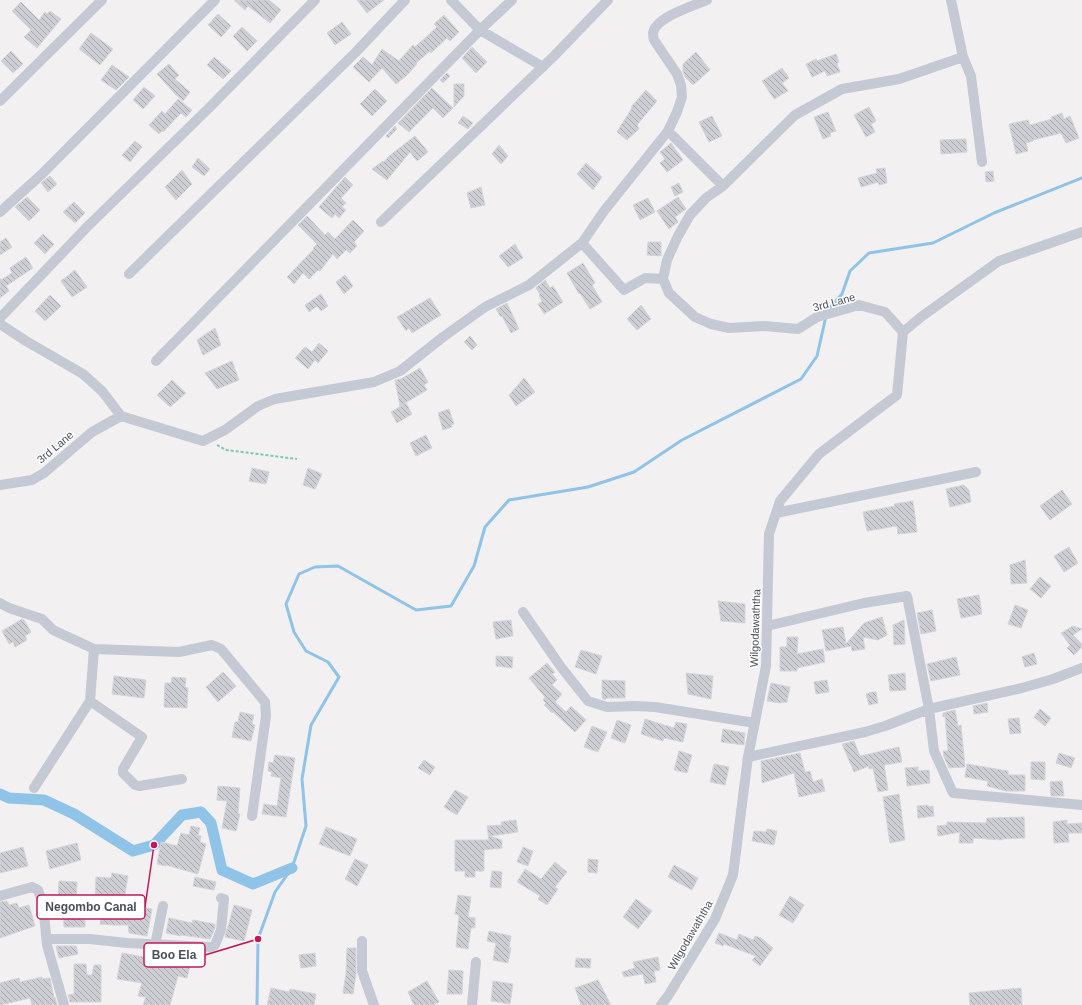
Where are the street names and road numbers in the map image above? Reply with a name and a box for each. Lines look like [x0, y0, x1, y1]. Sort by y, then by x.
street label: 3rd Lane [811, 291, 857, 313]
street label: 3rd Lane [35, 428, 75, 466]
street label: Wilgodawaththa [748, 588, 762, 667]
street label: Wilgodawaththa [665, 897, 715, 972]

